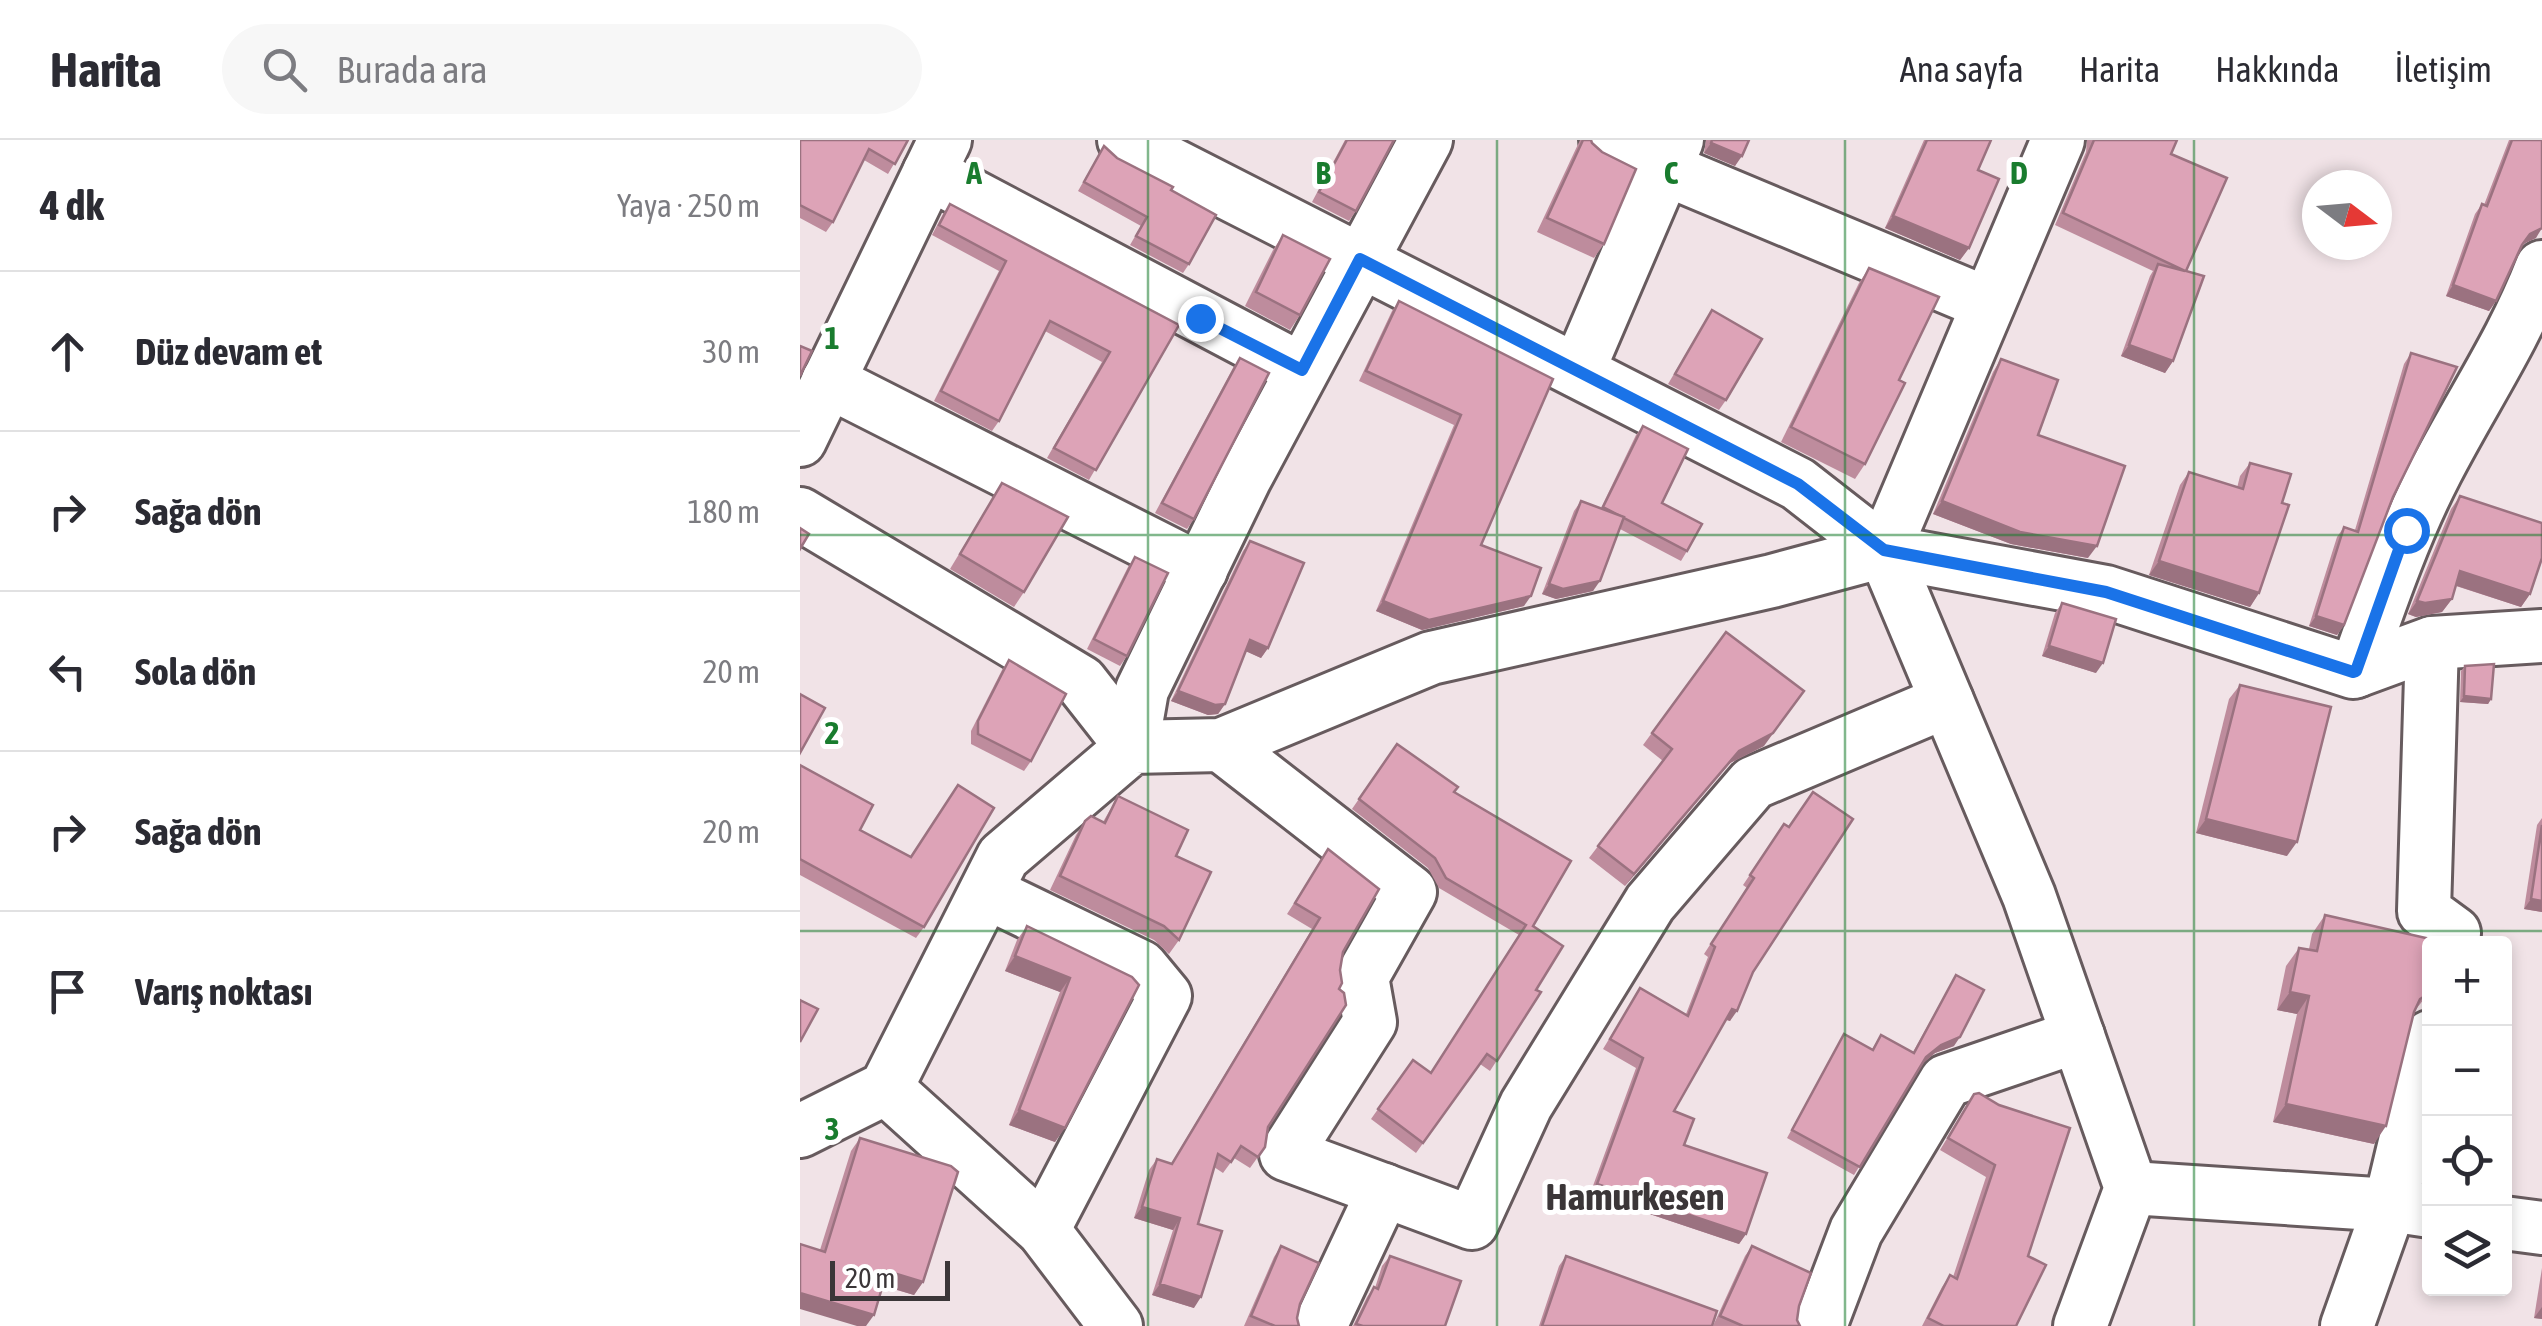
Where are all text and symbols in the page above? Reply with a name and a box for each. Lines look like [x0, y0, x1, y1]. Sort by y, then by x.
search box [222, 24, 922, 114]
text: Harita [50, 42, 162, 97]
icon: search [257, 42, 312, 97]
text: Burada ara [337, 48, 488, 91]
text: Ana sayfa [1900, 49, 2024, 89]
text: Harita [2079, 49, 2160, 89]
text: Hakkında [2215, 49, 2340, 89]
text: İletişim [2395, 49, 2492, 89]
text: A [965, 154, 982, 191]
text: B [1315, 154, 1331, 191]
text: C [1664, 154, 1679, 191]
text: D [2010, 154, 2028, 191]
north arrow [2302, 170, 2392, 260]
text: 4 dk [40, 181, 104, 229]
text: Yaya · 250 m [617, 187, 760, 224]
route end [1178, 296, 1224, 342]
text: 1 [824, 319, 840, 356]
icon: ahead [40, 324, 95, 379]
text: Düz devam et [135, 330, 322, 373]
text: 30 m [702, 333, 760, 370]
icon: right [40, 484, 95, 539]
text: Sağa dön [135, 490, 261, 533]
text: 180 m [687, 493, 760, 530]
route start [2384, 508, 2430, 554]
icon: left [40, 644, 95, 699]
text: Sola dön [135, 650, 256, 693]
text: 20 m [702, 653, 760, 690]
text: 2 [824, 714, 840, 751]
icon: right [40, 804, 95, 859]
text: Sağa dön [135, 810, 261, 853]
text: 20 m [702, 813, 760, 850]
map controls [2422, 936, 2512, 1296]
button: + [2422, 936, 2512, 1026]
icon: arrive [40, 964, 95, 1019]
text: Varış noktası [135, 970, 313, 1013]
button: − [2422, 1026, 2512, 1116]
text: 3 [824, 1110, 840, 1147]
button: locate [2422, 1116, 2512, 1206]
district label: Hamurkesen [1546, 1175, 1724, 1218]
button: layers [2422, 1206, 2512, 1296]
scale bar [830, 1256, 950, 1300]
text: 20 m [845, 1262, 895, 1294]

